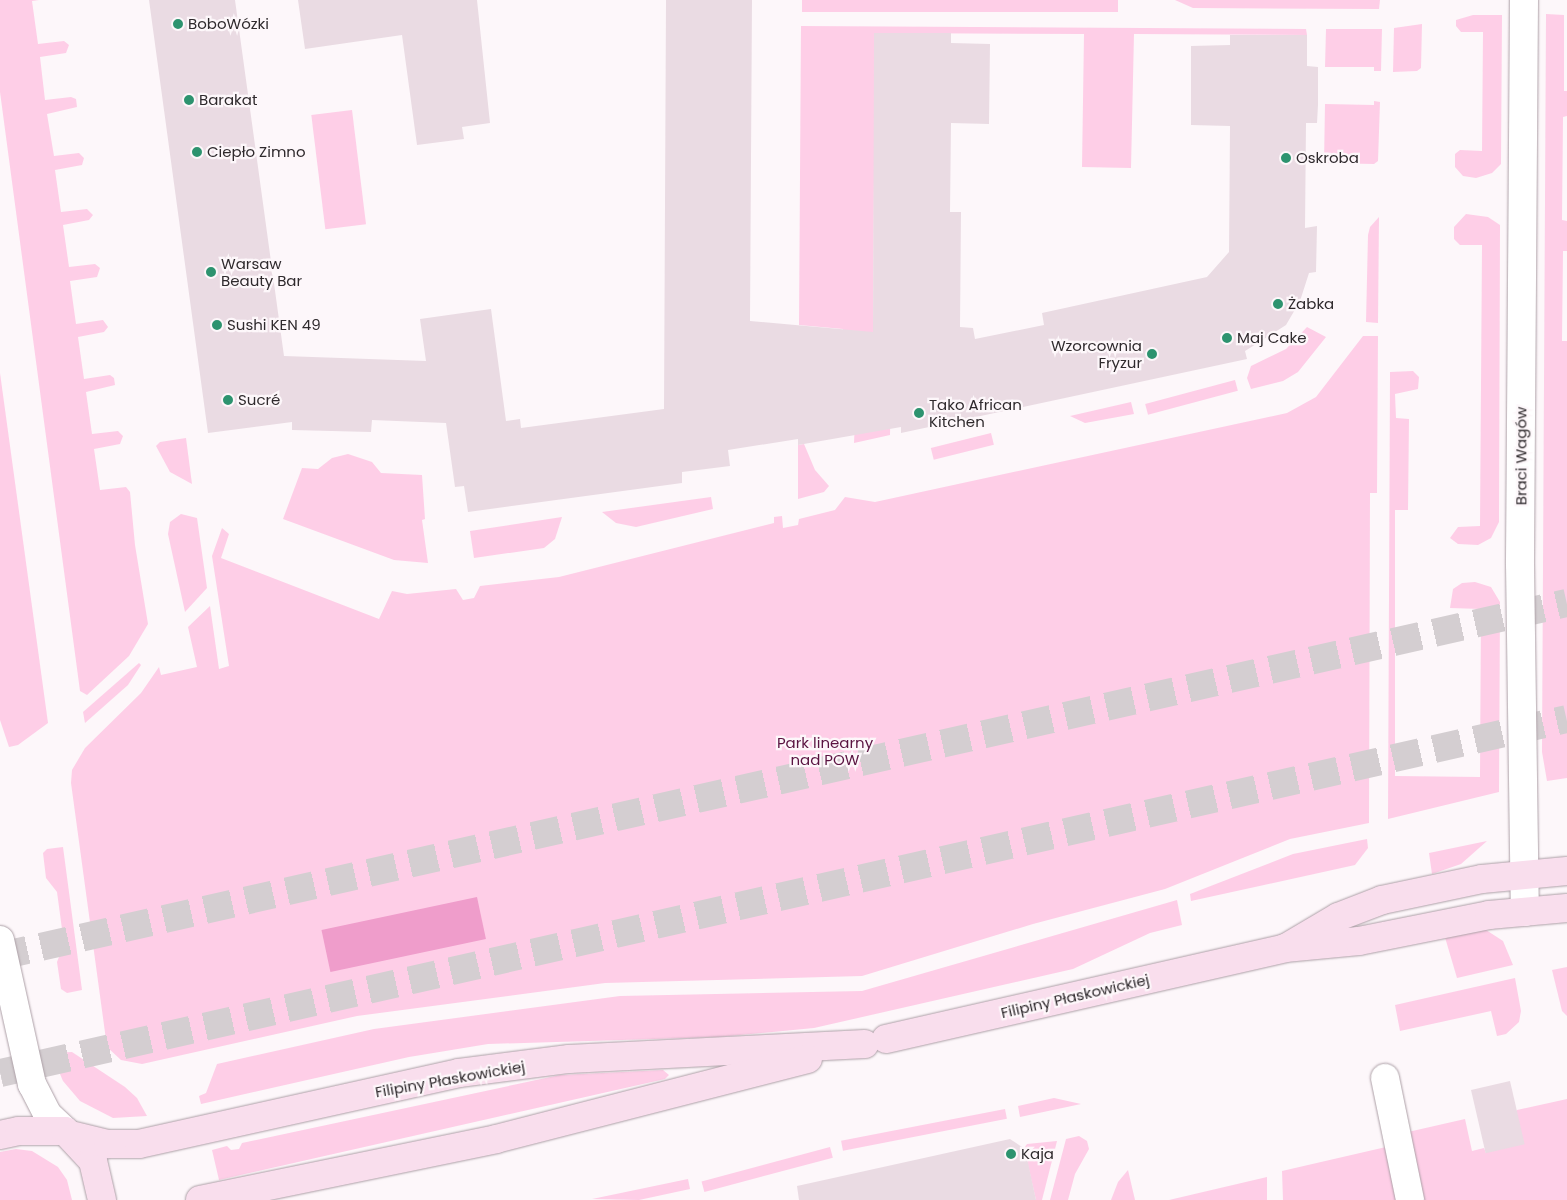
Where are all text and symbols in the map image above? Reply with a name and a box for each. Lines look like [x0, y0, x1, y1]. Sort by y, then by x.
place label: BoboWózki [188, 15, 269, 33]
marker: BoboWózki [172, 18, 184, 30]
place label: Barakat [199, 91, 257, 109]
marker: Barakat [183, 94, 195, 106]
place label: Ciepło Zimno [207, 143, 306, 161]
marker: Ciepło Zimno [191, 146, 203, 158]
place label: Oskroba [1296, 149, 1359, 167]
marker: Oskroba [1280, 152, 1292, 164]
place label: Warsaw Beauty Bar [221, 254, 302, 289]
marker: Warsaw Beauty Bar [205, 266, 217, 278]
place label: Żabka [1288, 295, 1334, 313]
marker: Żabka [1272, 298, 1284, 310]
place label: Sushi KEN 49 [227, 316, 321, 334]
marker: Sushi KEN 49 [211, 319, 223, 331]
place label: Maj Cake [1237, 329, 1307, 347]
marker: Maj Cake [1221, 332, 1233, 344]
place label: Wzorcownia Fryzur [1051, 336, 1142, 371]
marker: Wzorcownia Fryzur [1146, 348, 1158, 360]
place label: Sucré [238, 391, 280, 409]
marker: Sucré [222, 394, 234, 406]
place label: Tako African Kitchen [929, 395, 1022, 430]
marker: Tako African Kitchen [913, 407, 925, 419]
street label: Braci Wagów [1512, 407, 1530, 505]
park label: Park linearny nad POW [777, 733, 873, 768]
street label: Filipiny Płaskowickiej [999, 970, 1151, 1022]
street label: Filipiny Płaskowickiej [374, 1057, 526, 1101]
place label: Kaja [1021, 1145, 1054, 1163]
marker: Kaja [1005, 1148, 1017, 1160]

